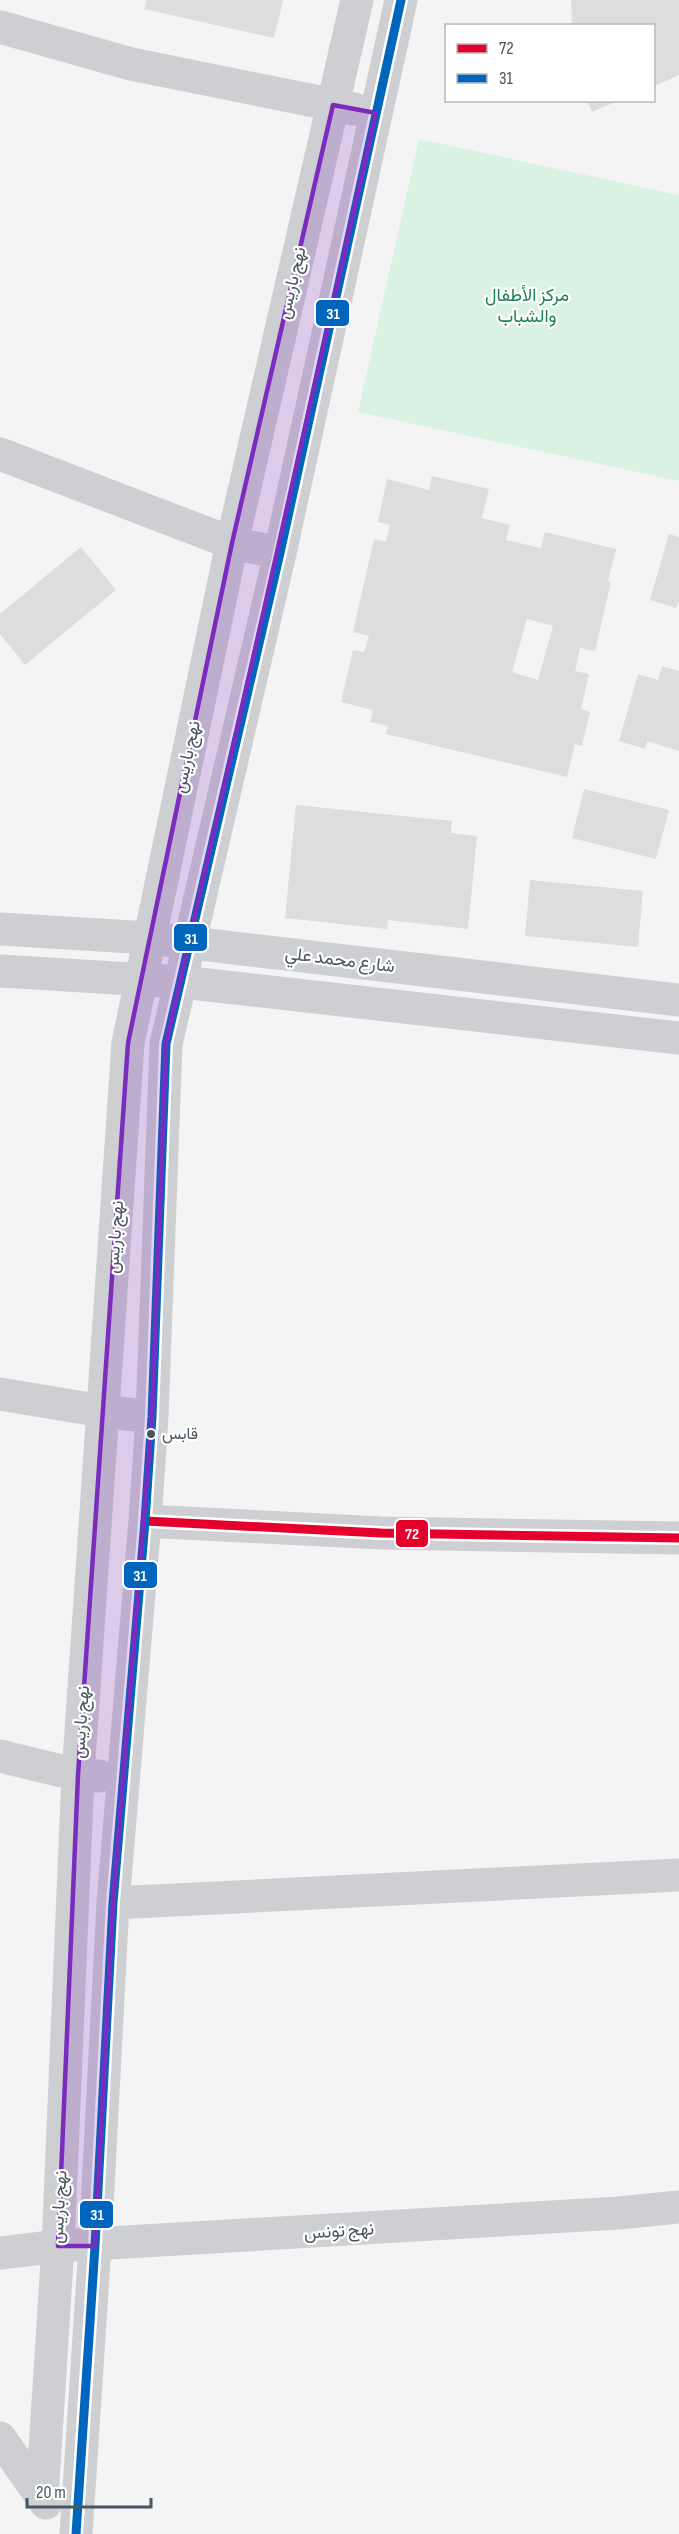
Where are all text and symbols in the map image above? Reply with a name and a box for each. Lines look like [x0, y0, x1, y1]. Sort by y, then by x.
legend [445, 24, 655, 102]
text: 72 [499, 38, 514, 59]
text: 31 [499, 68, 514, 89]
street label: نهج باريس [274, 245, 311, 321]
park label: مركز الأطفال والشباب [485, 285, 569, 327]
line badge: 31 [315, 299, 350, 327]
text: 31 [326, 305, 340, 324]
street label: نهج باريس [169, 719, 206, 795]
line badge: 31 [173, 923, 208, 952]
text: 31 [184, 930, 198, 949]
street label: شارع محمد علي [283, 943, 396, 981]
street label: نهج باريس [102, 1200, 129, 1274]
place label: قابس [162, 1425, 198, 1444]
marker: قابس [145, 1428, 157, 1440]
line badge: 72 [395, 1519, 429, 1548]
text: 72 [405, 1525, 419, 1544]
line badge: 31 [123, 1561, 158, 1589]
text: 31 [133, 1567, 147, 1586]
street label: نهج باريس [68, 1685, 95, 1759]
street label: نهج باريس [47, 2170, 72, 2244]
line badge: 31 [79, 2200, 114, 2229]
text: 31 [90, 2206, 104, 2225]
street label: نهج تونس [303, 2218, 375, 2245]
scale bar [27, 2471, 152, 2509]
text: 20 m [36, 2482, 66, 2503]

